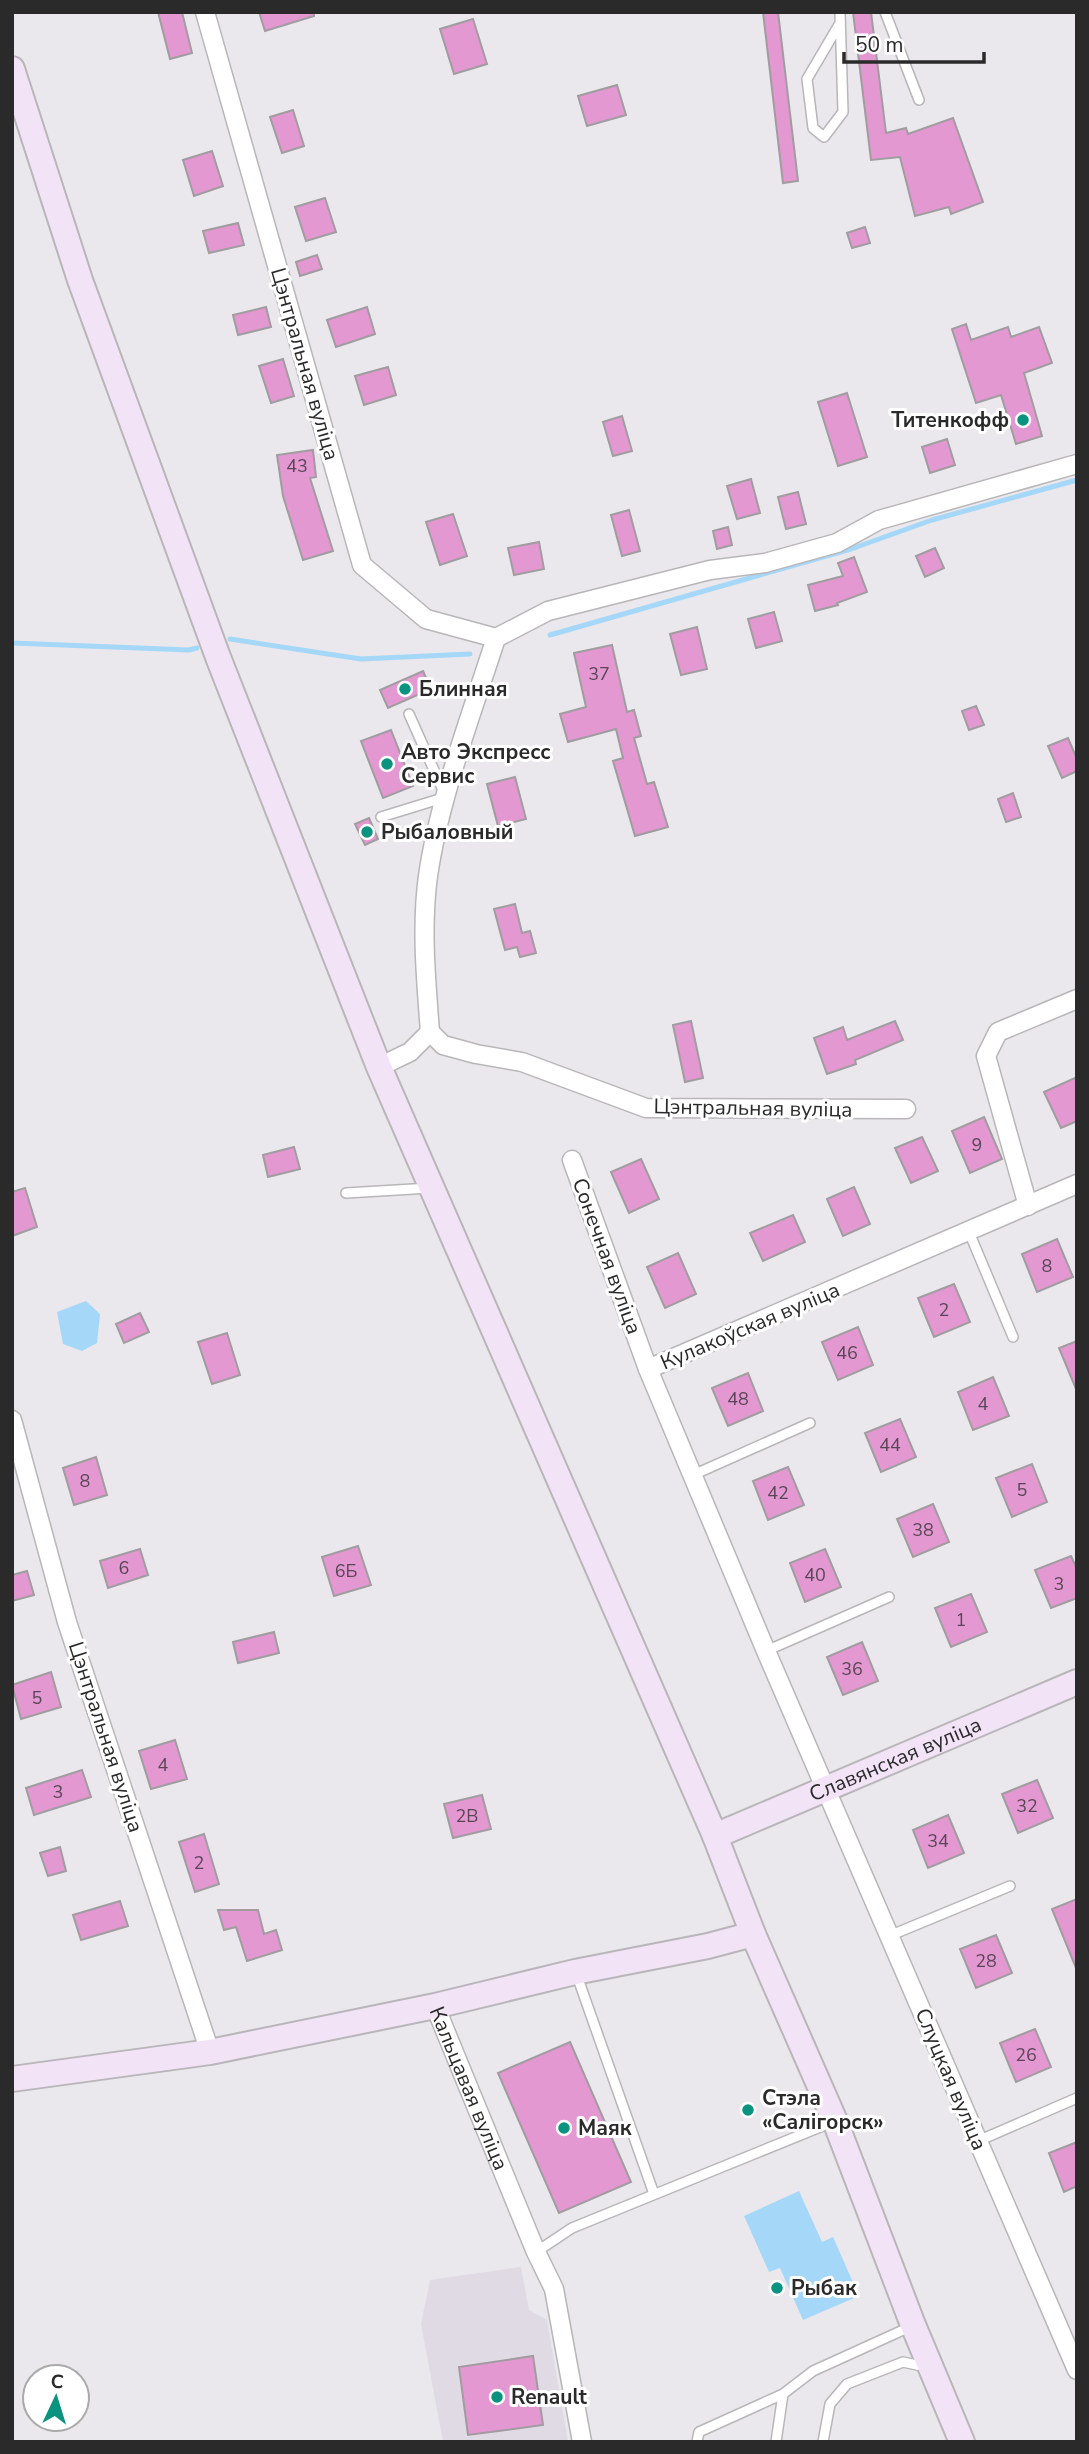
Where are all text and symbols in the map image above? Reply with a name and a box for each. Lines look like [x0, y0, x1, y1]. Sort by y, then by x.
scale bar [844, 21, 984, 65]
text: 50 m [855, 31, 904, 59]
street label: Цэнтральная вуліца [264, 265, 346, 463]
place label: Титенкофф [891, 406, 1009, 434]
marker: Титенкофф [1015, 412, 1031, 428]
house number: 43 [286, 454, 308, 478]
house number: 37 [588, 662, 610, 686]
place label: Блинная [419, 675, 507, 703]
marker: Блинная [397, 681, 413, 697]
place label: Авто Экспресс Сервис [401, 738, 551, 790]
marker: Авто Экспресс Сервис [379, 756, 395, 772]
place label: Рыбаловный [381, 818, 514, 846]
marker: Рыбаловный [359, 824, 375, 840]
street label: Цэнтральная вуліца [653, 1092, 853, 1124]
house number: 9 [972, 1133, 982, 1157]
street label: Сонечная вуліца [566, 1174, 648, 1338]
house number: 8 [1042, 1254, 1052, 1278]
street label: Кулакоўская вуліца [656, 1276, 844, 1376]
house number: 2 [939, 1298, 949, 1322]
house number: 46 [836, 1341, 858, 1365]
house number: 48 [727, 1387, 749, 1411]
house number: 4 [978, 1392, 989, 1416]
house number: 44 [879, 1433, 901, 1457]
house number: 8 [80, 1469, 90, 1493]
house number: 5 [1017, 1478, 1027, 1502]
house number: 42 [767, 1481, 789, 1505]
house number: 38 [912, 1518, 934, 1542]
house number: 6 [119, 1556, 129, 1580]
house number: 6Б [335, 1559, 357, 1583]
house number: 40 [804, 1563, 826, 1587]
house number: 3 [1054, 1572, 1064, 1596]
house number: 1 [956, 1608, 966, 1632]
street label: Цэнтральная вуліца [62, 1638, 150, 1836]
house number: 36 [841, 1657, 863, 1681]
house number: 5 [32, 1686, 42, 1710]
street label: Славянская вуліца [805, 1710, 986, 1808]
house number: 4 [158, 1753, 169, 1777]
house number: 3 [53, 1780, 63, 1804]
house number: 32 [1016, 1794, 1038, 1818]
house number: 2В [456, 1804, 478, 1828]
house number: 34 [927, 1829, 949, 1853]
house number: 2 [194, 1851, 204, 1875]
house number: 28 [975, 1949, 997, 1973]
street label: Кальцавая вуліца [423, 2002, 515, 2174]
street label: Слуцкая вуліца [908, 2004, 994, 2154]
house number: 26 [1015, 2043, 1037, 2067]
place label: Стэла «Салігорск» [762, 2084, 884, 2136]
marker: Стэла «Салігорск» [740, 2102, 756, 2118]
place label: Маяк [578, 2114, 632, 2142]
marker: Маяк [556, 2120, 572, 2136]
place label: Рыбак [791, 2274, 857, 2302]
marker: Рыбак [769, 2280, 785, 2296]
north arrow [21, 2363, 91, 2433]
text: С [50, 2369, 65, 2395]
place label: Renault [511, 2383, 588, 2411]
marker: Renault [489, 2389, 505, 2405]

